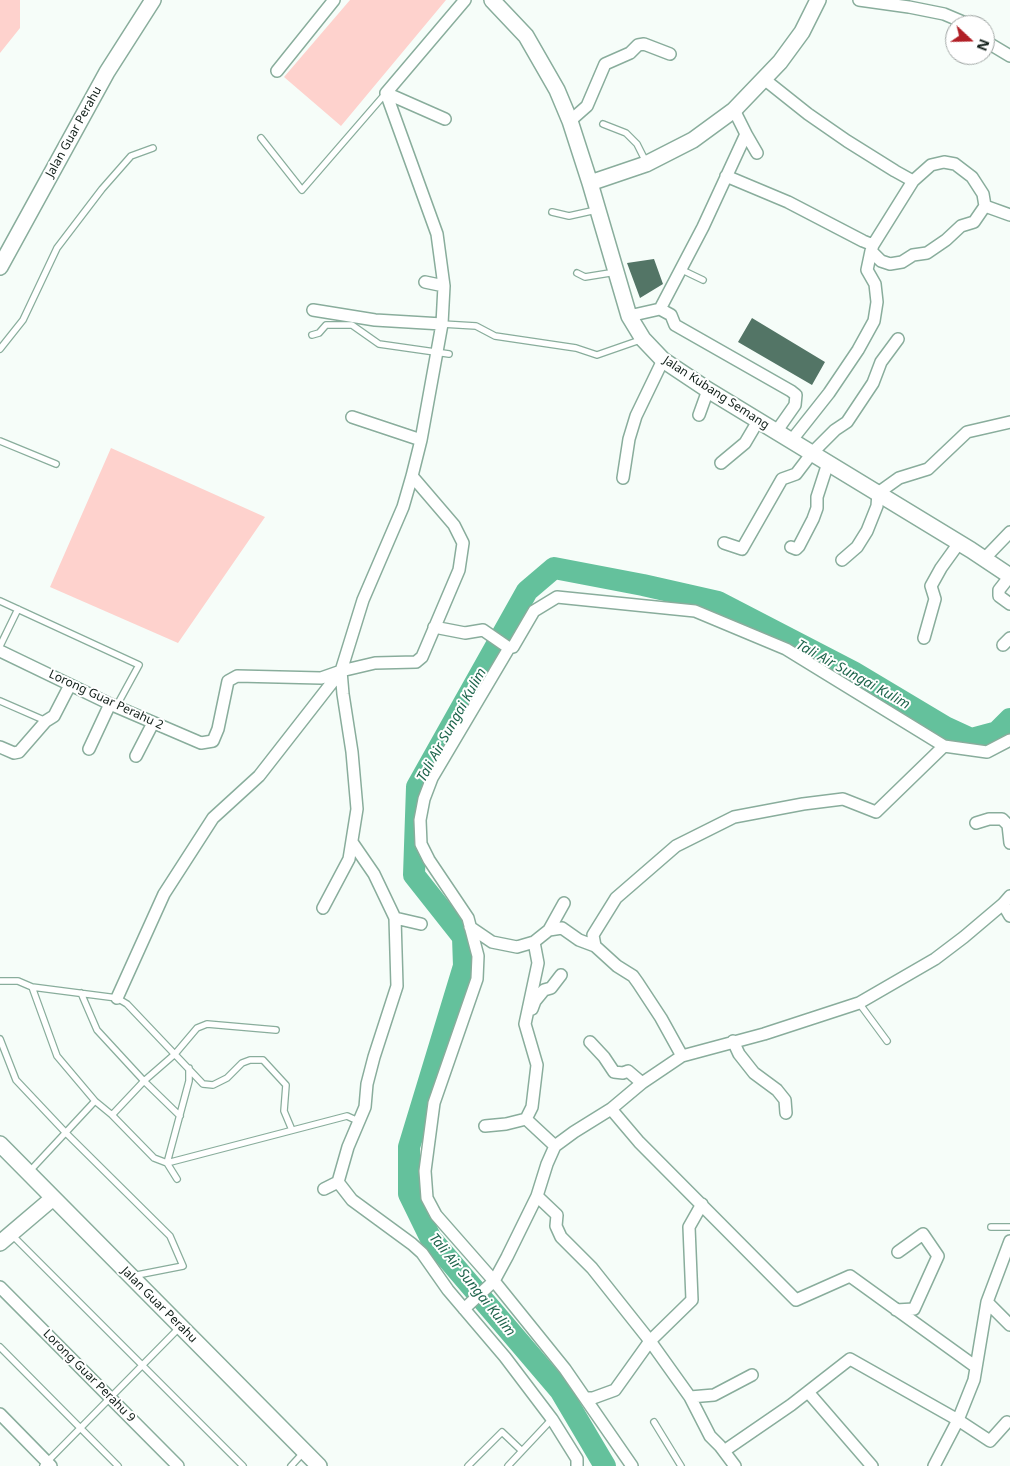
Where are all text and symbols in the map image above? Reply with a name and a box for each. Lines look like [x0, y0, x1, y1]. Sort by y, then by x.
north arrow [945, 15, 995, 65]
text: N [973, 36, 994, 54]
street label: Jalan Guar Perahu [43, 84, 105, 180]
street label: Jalan Kubang Semang [660, 353, 772, 433]
water label: Tali Air Sungai Kulim [793, 637, 913, 713]
water label: Tali Air Sungai Kulim [414, 665, 490, 785]
street label: Lorong Guar Perahu 2 [46, 667, 166, 733]
water label: Tali Air Sungai Kulim [425, 1230, 519, 1340]
street label: Jalan Guar Perahu [118, 1264, 200, 1346]
street label: Lorong Guar Perahu 9 [40, 1327, 138, 1425]

